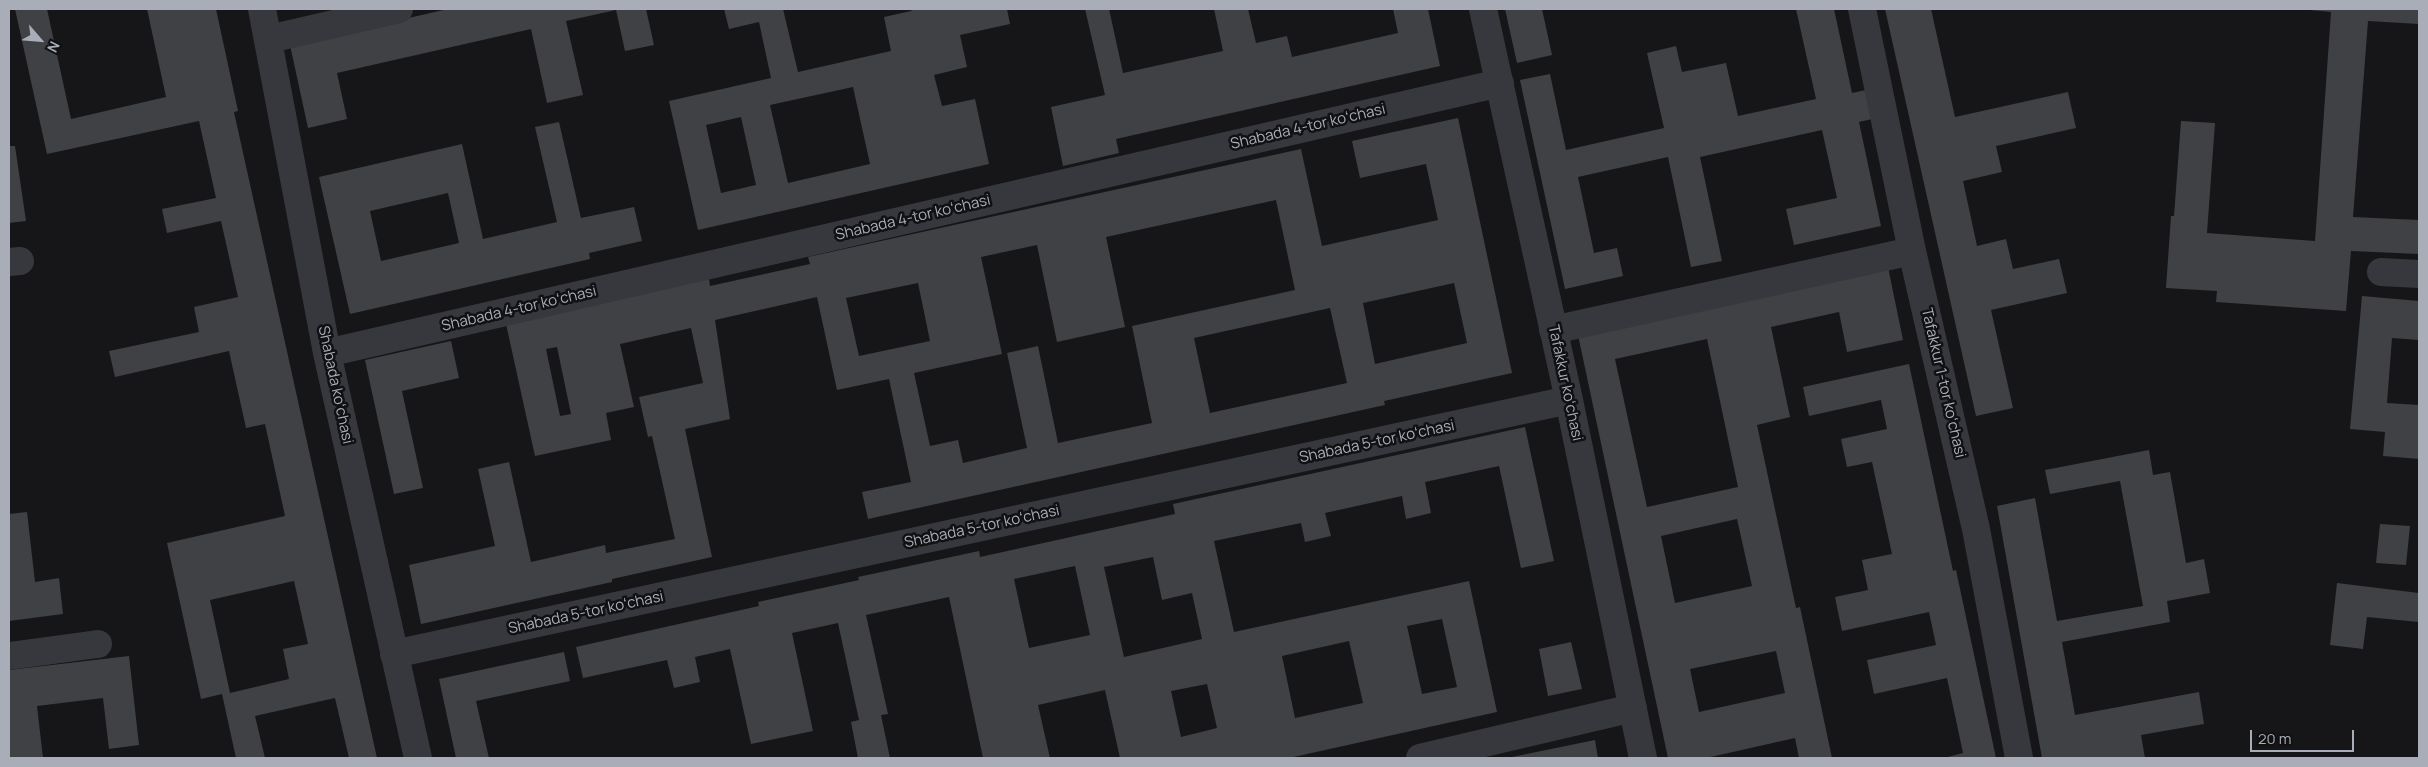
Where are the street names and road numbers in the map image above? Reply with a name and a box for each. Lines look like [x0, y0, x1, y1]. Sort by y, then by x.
street label: Shabada 4-tor koʻchasi [1229, 100, 1387, 154]
street label: Shabada 4-tor koʻchasi [834, 191, 992, 245]
street label: Shabada 4-tor koʻchasi [440, 282, 598, 336]
street label: Tafakkur 1-tor koʻchasi [1917, 306, 1969, 460]
street label: Tafakkur koʻchasi [1544, 323, 1586, 443]
street label: Shabada koʻchasi [314, 324, 356, 446]
street label: Shabada 5-tor koʻchasi [1298, 417, 1456, 467]
street label: Shabada 5-tor koʻchasi [903, 502, 1061, 552]
street label: Shabada 5-tor koʻchasi [507, 588, 665, 638]

